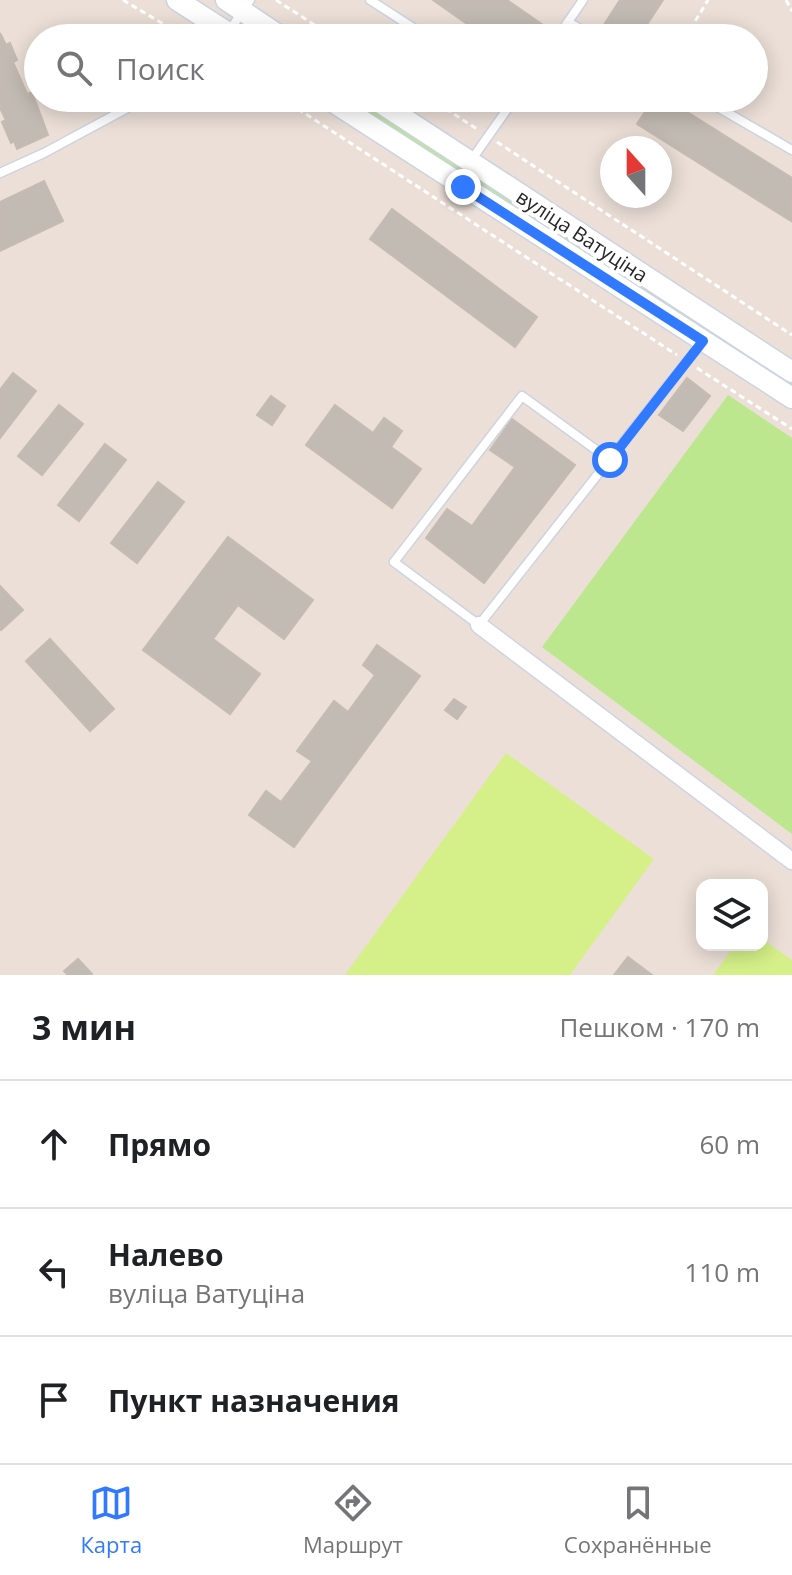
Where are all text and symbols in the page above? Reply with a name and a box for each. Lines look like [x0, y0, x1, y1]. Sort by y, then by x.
search box [24, 24, 768, 112]
icon: search [52, 46, 96, 90]
text: Поиск [116, 48, 205, 89]
north arrow [600, 136, 672, 208]
route end [445, 169, 481, 205]
street label: вуліца Ватуціна [511, 183, 653, 288]
route start [592, 442, 628, 478]
map controls [696, 879, 768, 951]
button: layers [696, 879, 768, 951]
text: 3 мин [32, 1004, 136, 1050]
text: Пешком · 170 m [559, 1009, 760, 1045]
icon: ahead [32, 1122, 76, 1166]
text: Прямо [108, 1124, 211, 1165]
text: 60 m [699, 1126, 760, 1162]
text: Налево [108, 1234, 224, 1275]
icon: left [32, 1250, 76, 1294]
text: 110 m [685, 1254, 760, 1290]
text: вуліца Ватуціна [108, 1275, 305, 1311]
icon: arrive [32, 1378, 76, 1422]
text: Пункт назначения [108, 1380, 400, 1421]
tab: Карта [80, 1481, 142, 1559]
tab: Маршрут [303, 1481, 403, 1559]
tab: Сохранённые [564, 1481, 712, 1559]

